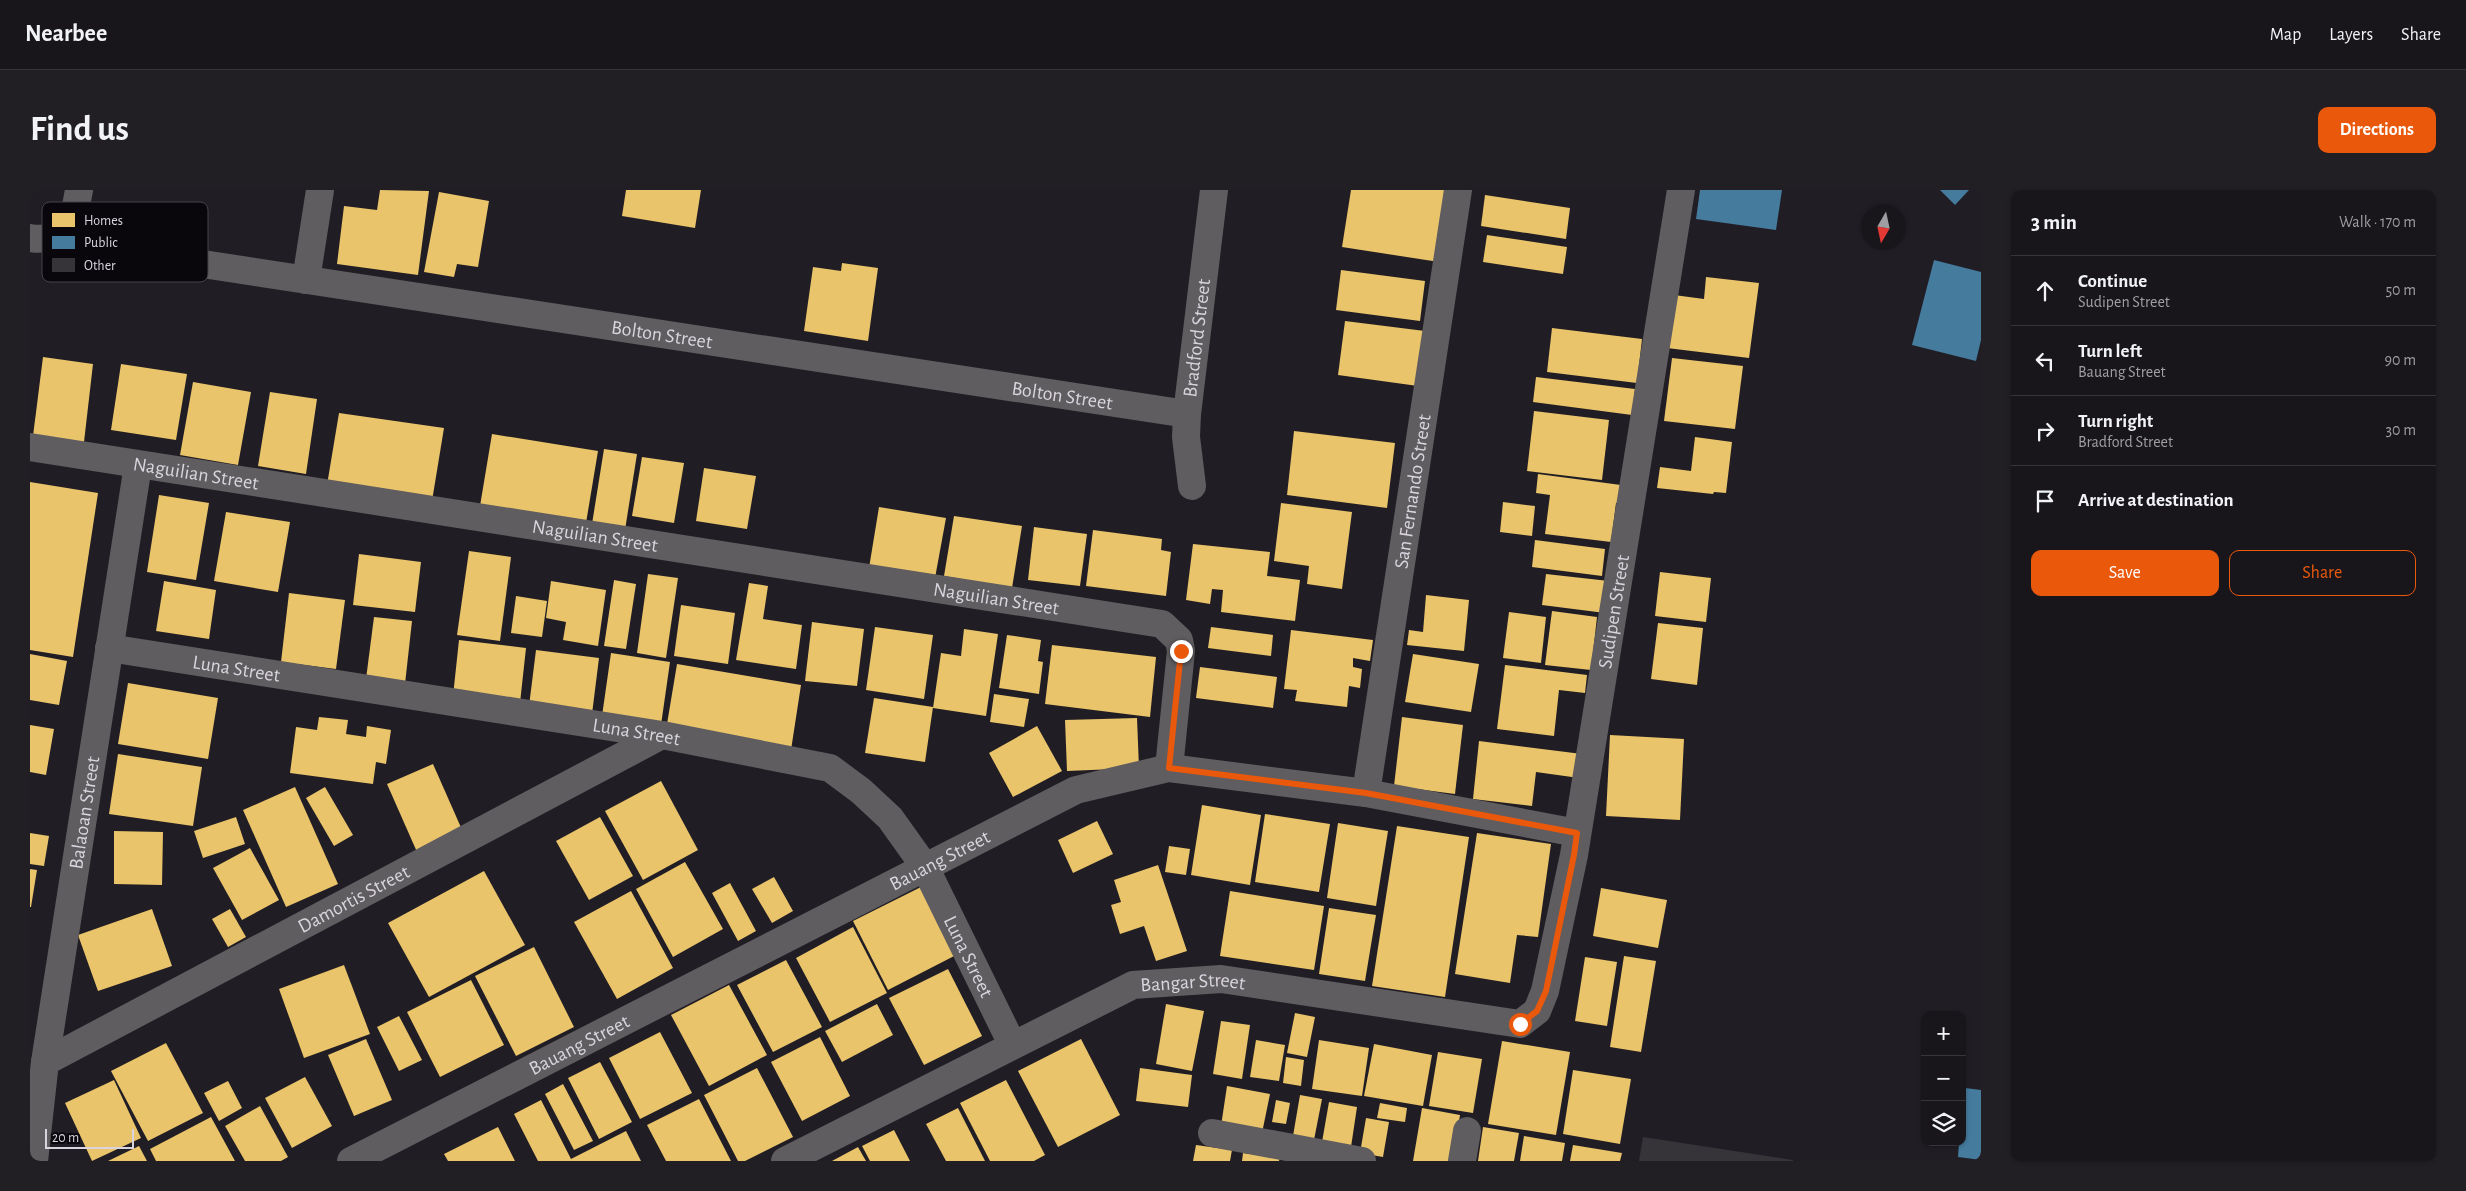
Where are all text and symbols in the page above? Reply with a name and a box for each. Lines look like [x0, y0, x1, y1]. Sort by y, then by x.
text: Nearbee [25, 22, 107, 46]
text: Map [2270, 26, 2301, 44]
text: Layers [2329, 26, 2373, 44]
text: Share [2401, 26, 2441, 44]
button: Directions [2318, 107, 2436, 153]
text: Find us [30, 112, 129, 147]
legend [42, 202, 208, 282]
north arrow [1861, 205, 1906, 250]
text: 3 min [2031, 212, 2077, 233]
text: Homes [84, 214, 123, 228]
text: Walk · 170 m [2339, 214, 2416, 230]
text: Public [84, 236, 118, 250]
text: Other [84, 259, 116, 273]
text: Continue [2078, 272, 2147, 291]
street label: Bradford Street [1180, 277, 1214, 398]
icon: ahead [2031, 277, 2059, 305]
text: 50 m [2385, 282, 2416, 298]
text: Sudipen Street [2078, 294, 2170, 310]
street label: Bolton Street [610, 317, 714, 353]
text: Turn left [2078, 342, 2142, 361]
icon: left [2031, 347, 2059, 375]
text: 90 m [2385, 352, 2416, 368]
text: Bauang Street [2078, 364, 2166, 380]
street label: Bolton Street [1010, 378, 1115, 414]
text: Turn right [2078, 412, 2153, 431]
street label: San Fernando Street [1391, 413, 1435, 570]
icon: right [2031, 417, 2059, 445]
text: 30 m [2386, 422, 2416, 438]
text: Bradford Street [2078, 434, 2173, 450]
street label: Naguilian Street [132, 454, 261, 494]
icon: arrive [2031, 487, 2059, 515]
text: Arrive at destination [2078, 491, 2234, 510]
street label: Naguilian Street [531, 517, 660, 556]
button: Save [2031, 550, 2219, 596]
button: Share [2229, 550, 2416, 596]
street label: Sudipen Street [1595, 553, 1633, 670]
street label: Naguilian Street [932, 579, 1061, 619]
route end [1170, 640, 1193, 663]
street label: Luna Street [191, 652, 282, 686]
street label: Luna Street [591, 715, 682, 749]
street label: Balaoan Street [66, 754, 104, 871]
street label: Bauang Street [886, 827, 994, 895]
street label: Damortis Street [295, 861, 413, 937]
street label: Luna Street [940, 913, 997, 1001]
street label: Bangar Street [1140, 970, 1247, 995]
street label: Bauang Street [526, 1011, 633, 1079]
map controls [1921, 1011, 1966, 1146]
button: + [1921, 1011, 1966, 1056]
route start [1509, 1013, 1532, 1036]
button: − [1921, 1056, 1966, 1101]
button: layers [1921, 1101, 1966, 1146]
scale bar [45, 1126, 134, 1149]
text: 20 m [52, 1131, 79, 1145]

